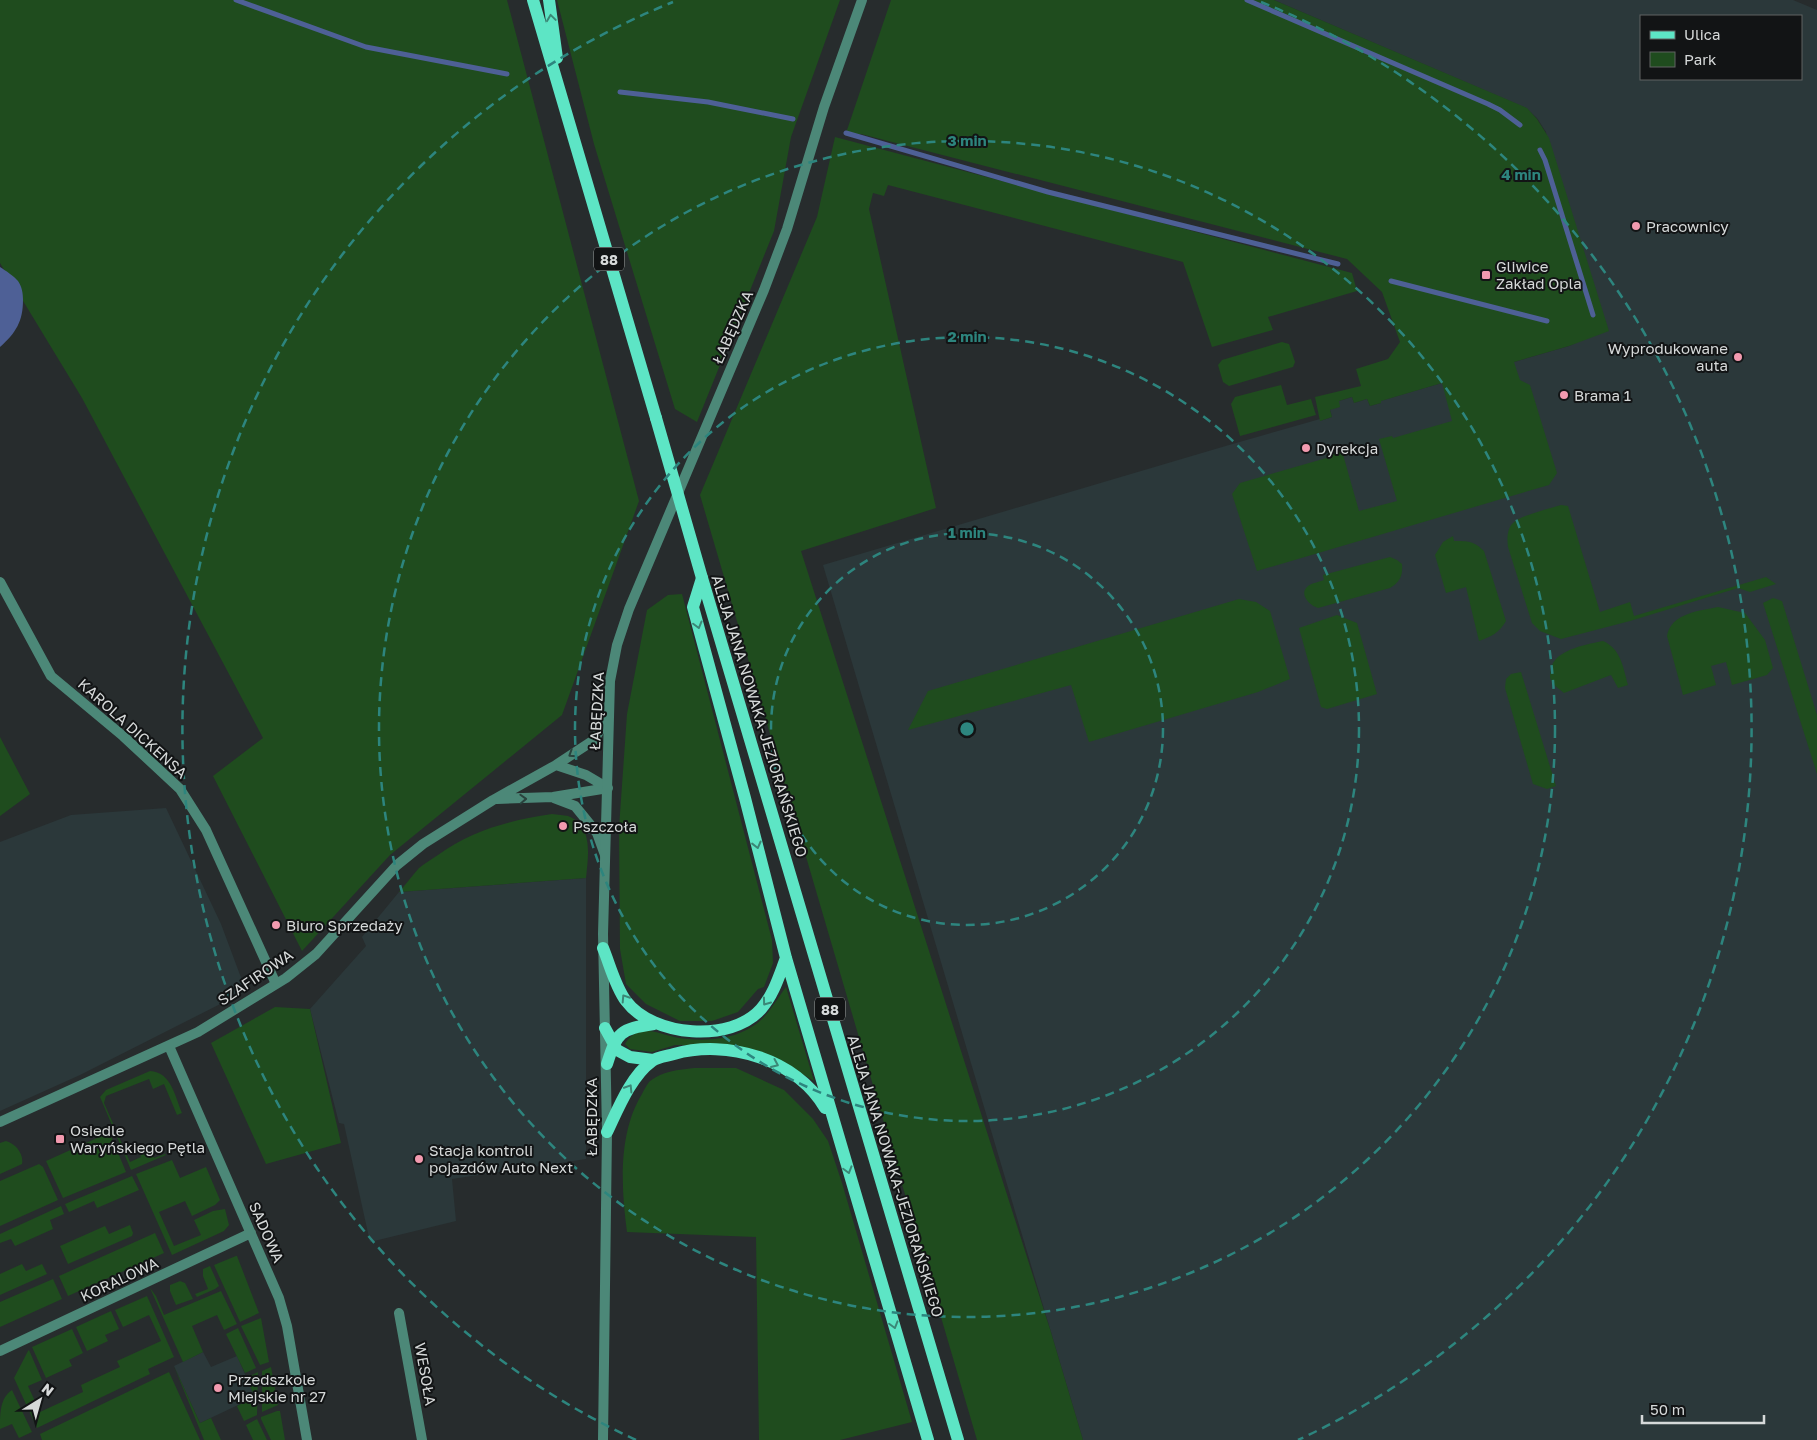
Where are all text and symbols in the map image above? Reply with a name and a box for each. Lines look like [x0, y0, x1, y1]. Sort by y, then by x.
one-way arrow [546, 13, 557, 21]
legend [1640, 15, 1802, 80]
text: Ulica [1684, 25, 1720, 43]
text: Park [1684, 50, 1717, 68]
text: 3 min [947, 131, 987, 149]
text: 4 min [1501, 165, 1541, 183]
place label: Pracownicy [1646, 217, 1729, 235]
marker: Pracownicy [1630, 220, 1642, 232]
road number: 88 [594, 248, 624, 270]
place label: Gliwice Zakład Opla [1496, 257, 1582, 292]
marker: Gliwice Zakład Opla [1480, 269, 1492, 281]
street label: ŁABĘDZKA [708, 287, 756, 367]
text: 2 min [947, 327, 987, 345]
place label: Wyprodukowane auta [1608, 339, 1728, 374]
marker: Wyprodukowane auta [1732, 351, 1744, 363]
place label: Brama 1 [1574, 386, 1631, 404]
marker: Brama 1 [1558, 389, 1570, 401]
place label: Dyrekcja [1316, 439, 1378, 457]
marker: Dyrekcja [1300, 442, 1312, 454]
text: 1 min [948, 523, 986, 541]
street label: ALEJA JANA NOWAKA-JEZIORAŃSKIEGO [708, 573, 812, 859]
one-way arrow [693, 621, 703, 629]
street label: ŁABĘDZKA [585, 671, 607, 751]
street label: KAROLA DICKENSA [75, 674, 191, 782]
centre of rings [958, 720, 976, 738]
one-way arrow [569, 748, 578, 757]
one-way arrow [519, 793, 527, 804]
place label: Pszczoła [573, 817, 637, 835]
marker: Pszczoła [557, 820, 569, 832]
one-way arrow [751, 840, 762, 849]
place label: Biuro Sprzedaży [286, 916, 403, 934]
marker: Biuro Sprzedaży [270, 919, 282, 931]
street label: SZAFIROWA [214, 945, 296, 1009]
one-way arrow [622, 994, 632, 1003]
one-way arrow [763, 996, 772, 1006]
road number: 88 [815, 998, 845, 1021]
street label: ALEJA JANA NOWAKA-JEZIORAŃSKIEGO [844, 1033, 948, 1319]
one-way arrow [770, 1057, 779, 1068]
street label: ŁABĘDZKA [582, 1078, 600, 1156]
one-way arrow [623, 1085, 633, 1094]
place label: Osiedle Waryńskiego Pętla [70, 1121, 205, 1156]
marker: Osiedle Waryńskiego Pętla [54, 1133, 66, 1145]
place label: Stacja kontroli pojazdów Auto Next [429, 1141, 573, 1176]
marker: Stacja kontroli pojazdów Auto Next [413, 1153, 425, 1165]
one-way arrow [843, 1165, 853, 1173]
street label: SADOWA [246, 1199, 288, 1265]
street label: KORALOWA [77, 1253, 161, 1305]
one-way arrow [889, 1321, 899, 1329]
street label: WESOŁA [412, 1341, 440, 1407]
place label: Przedszkole Miejskie nr 27 [228, 1370, 326, 1405]
north arrow [15, 1375, 65, 1425]
text: N [39, 1379, 57, 1399]
marker: Przedszkole Miejskie nr 27 [212, 1382, 224, 1394]
scale bar [1642, 1392, 1764, 1424]
text: 50 m [1650, 1400, 1685, 1418]

